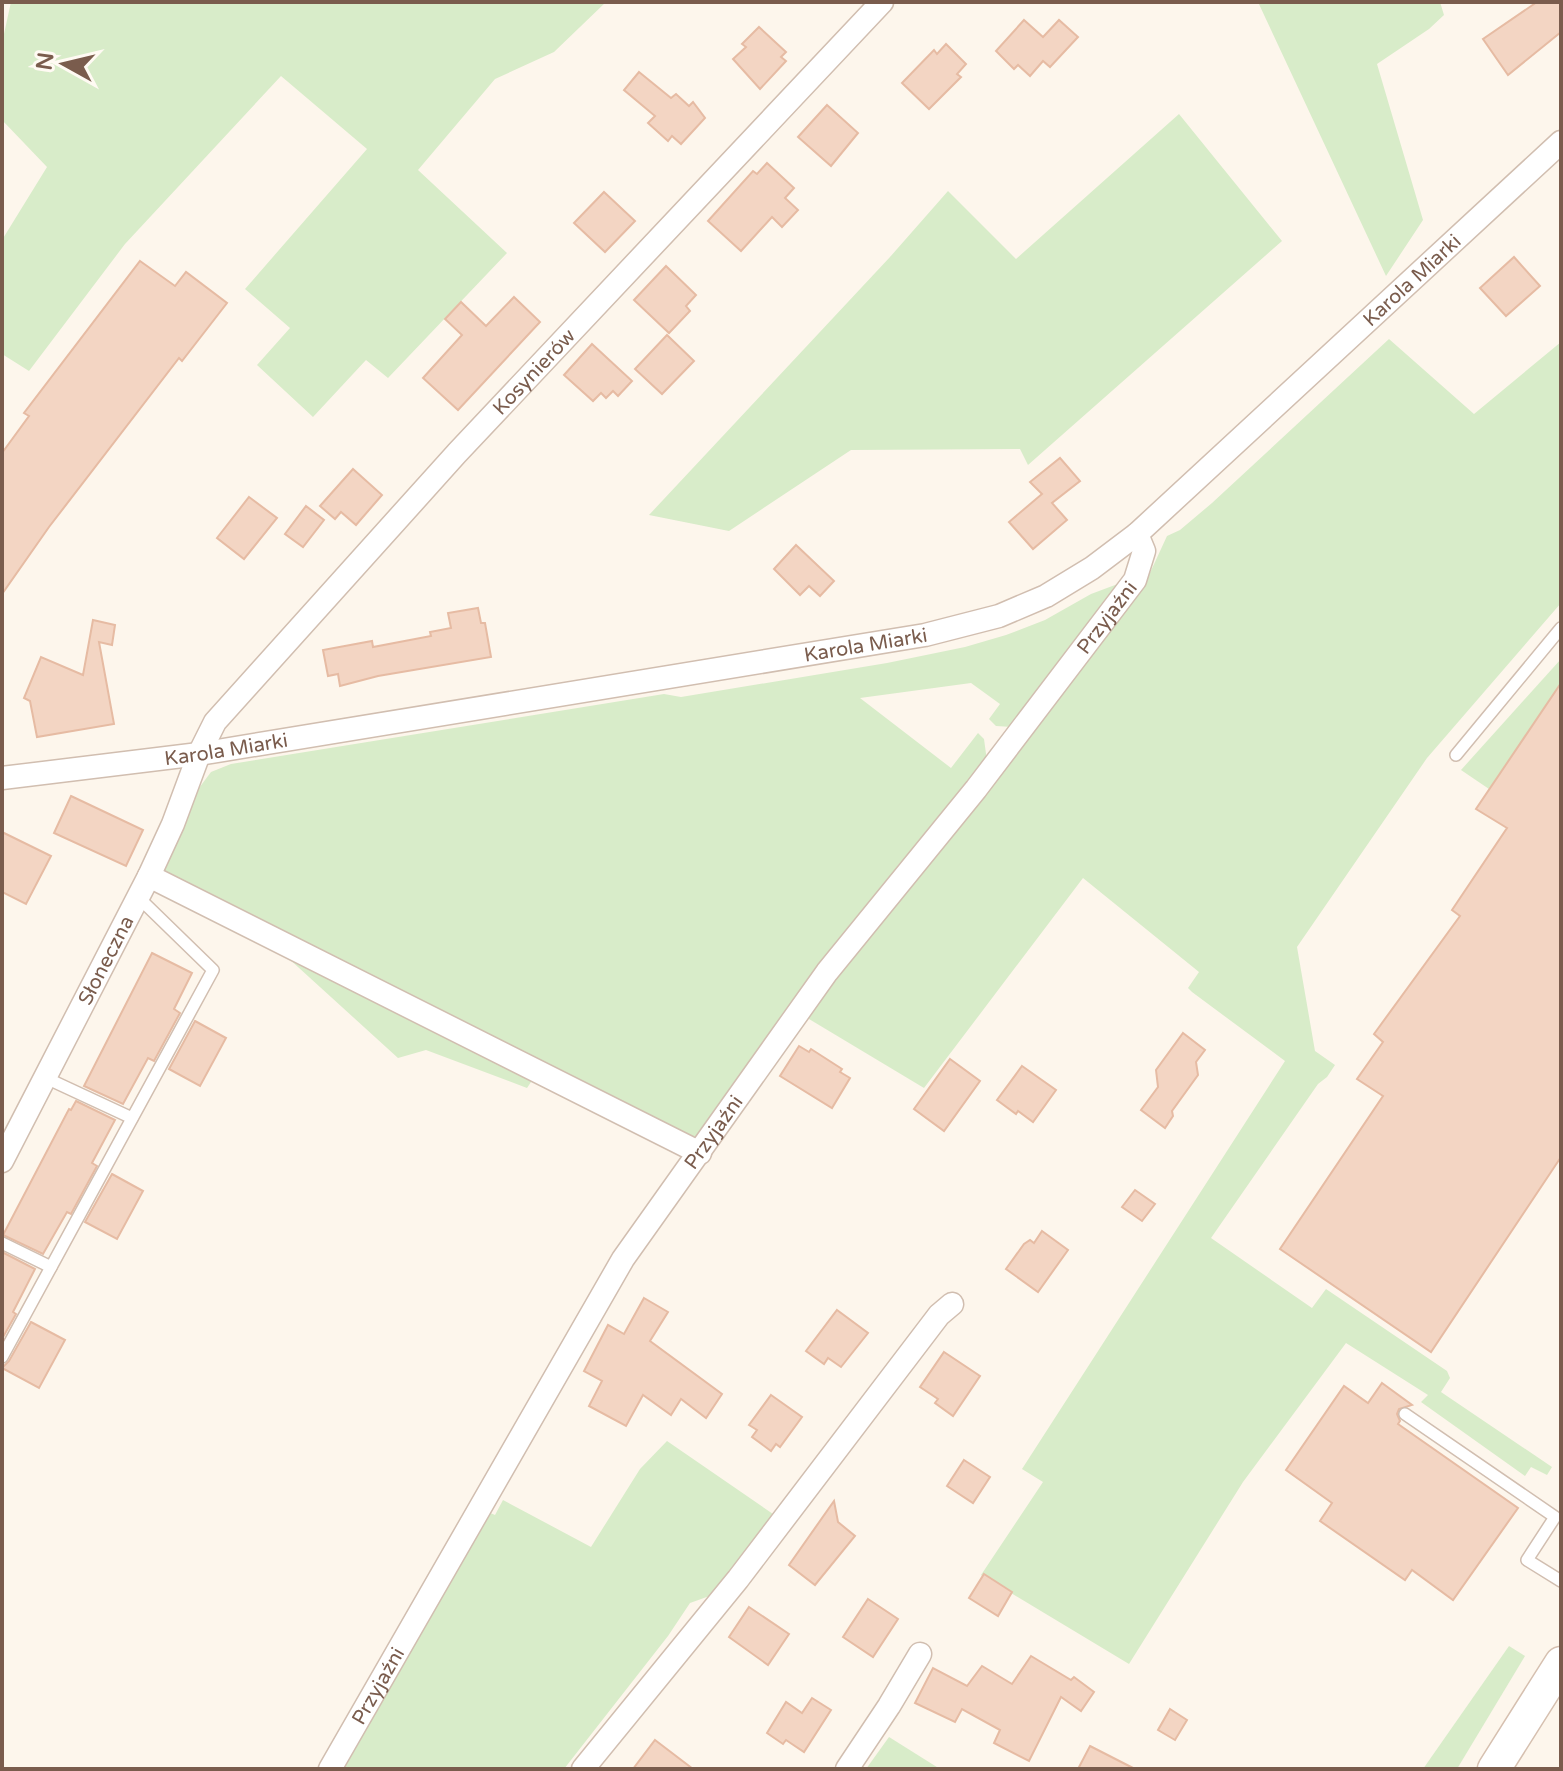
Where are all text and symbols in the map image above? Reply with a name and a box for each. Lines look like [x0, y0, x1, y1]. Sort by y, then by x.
north arrow [24, 24, 104, 104]
text: N [31, 51, 59, 72]
street label: Karola Miarki [1359, 230, 1466, 332]
street label: Kosynierów [488, 324, 581, 420]
street label: Przyjaźni [1072, 577, 1143, 659]
street label: Karola Miarki [802, 624, 929, 668]
street label: Karola Miarki [163, 729, 290, 771]
street label: Słoneczna [74, 912, 139, 1009]
street label: Przyjaźni [680, 1091, 749, 1174]
street label: Przyjaźni [347, 1643, 410, 1729]

